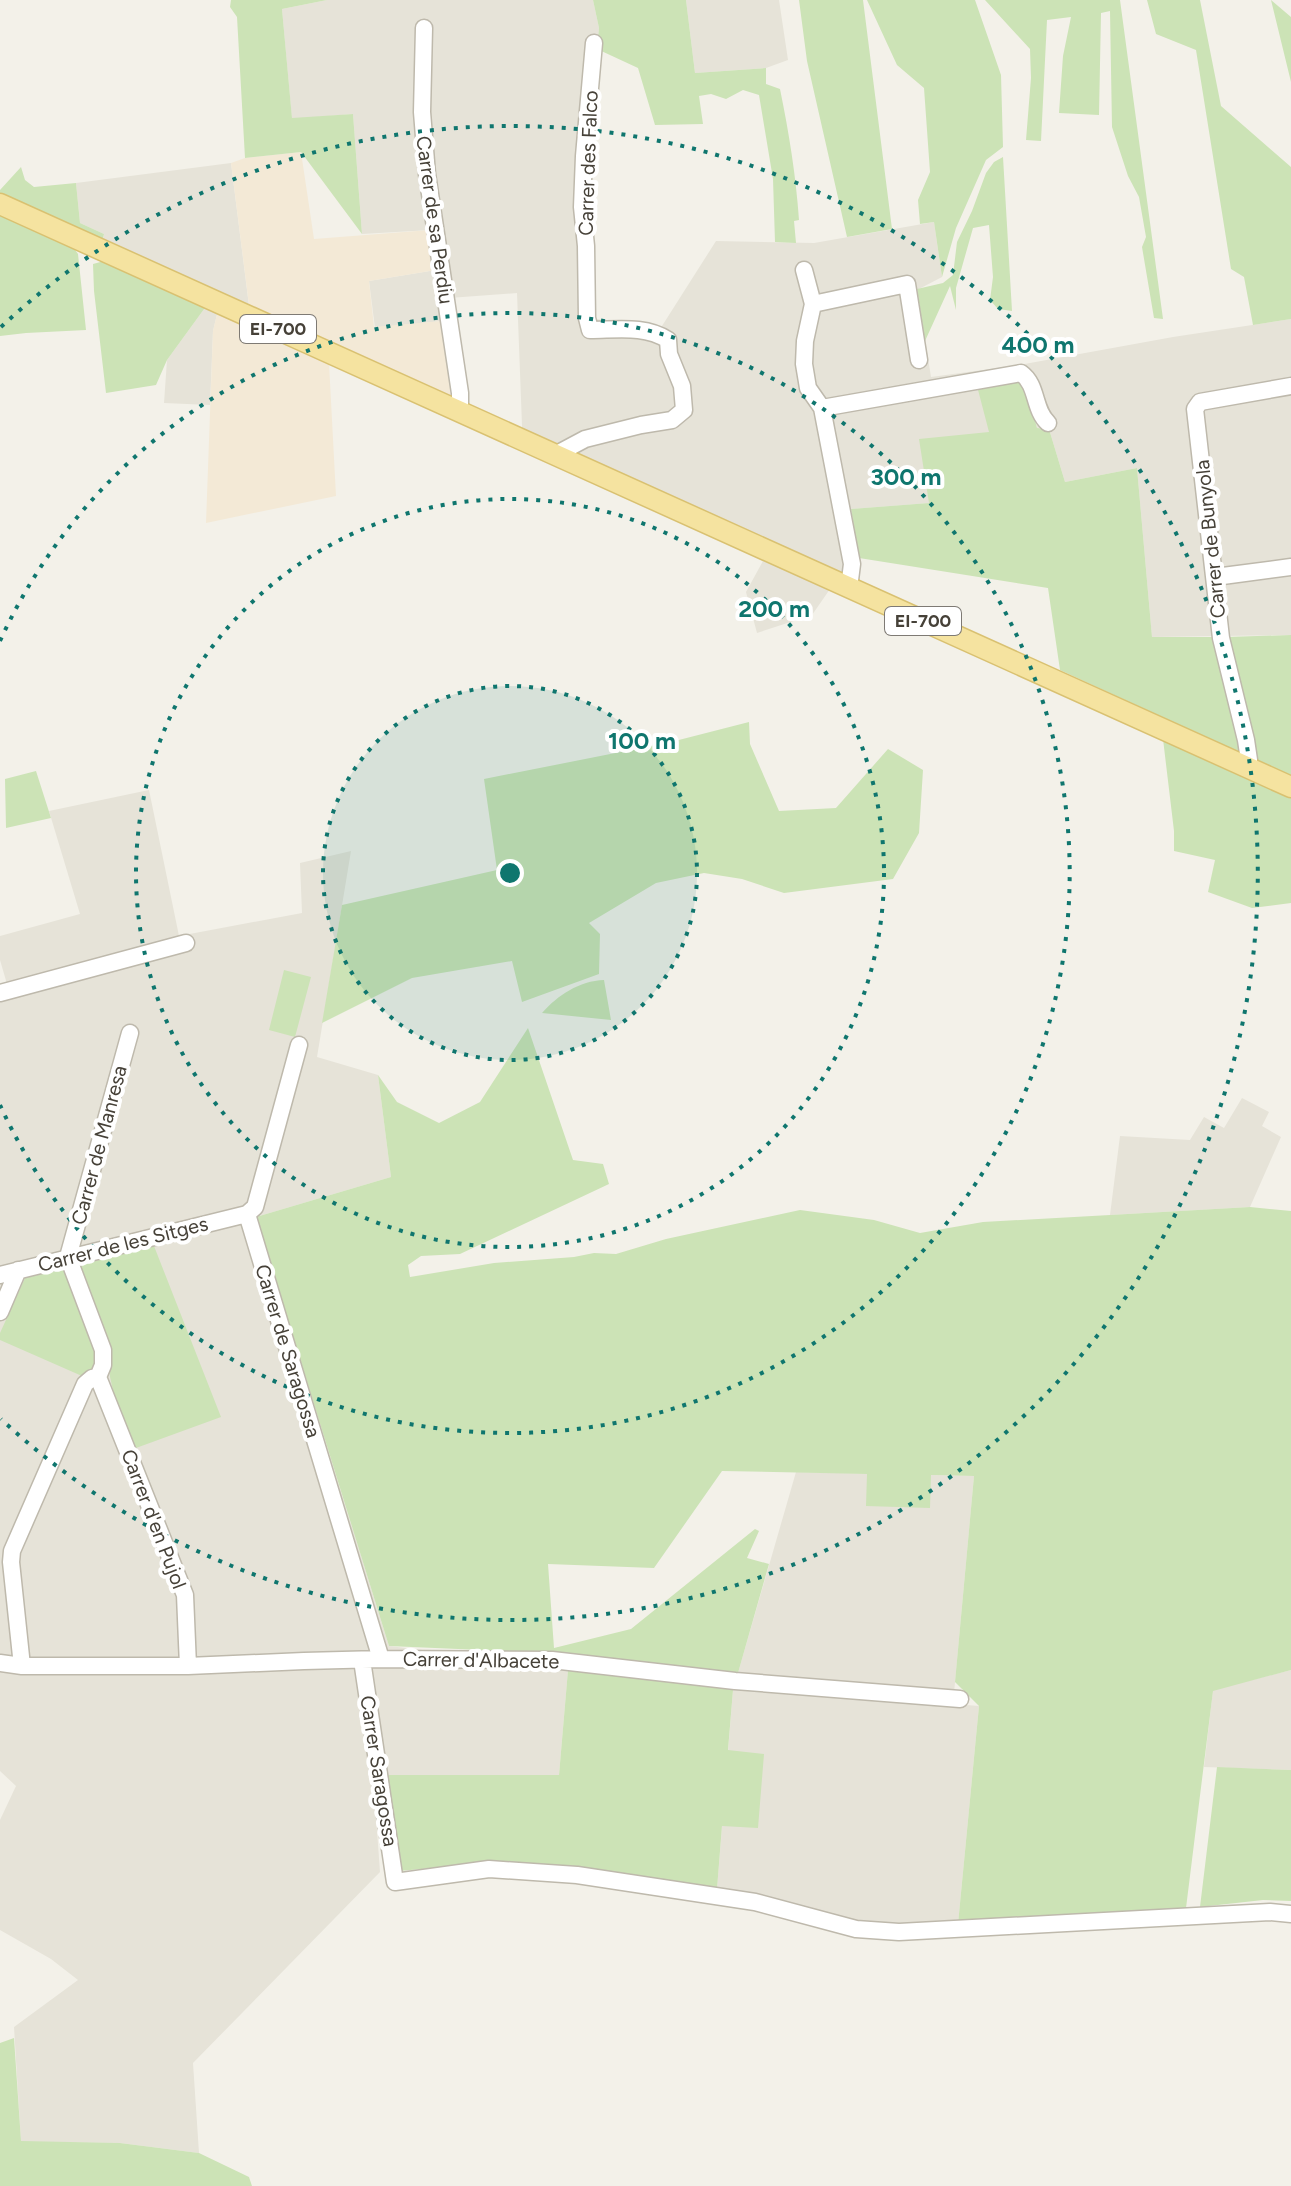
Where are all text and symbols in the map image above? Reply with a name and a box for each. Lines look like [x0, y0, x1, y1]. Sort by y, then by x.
street label: Carrer des Falco [573, 90, 603, 236]
street label: Carrer de sa Perdiu [411, 134, 459, 306]
road number: EI-700 [240, 315, 316, 343]
text: 400 m [1002, 330, 1074, 359]
street label: Carrer de Bunyola [1190, 459, 1230, 619]
text: 300 m [870, 462, 942, 491]
text: 200 m [738, 594, 810, 623]
road number: EI-700 [885, 607, 961, 635]
text: 100 m [608, 726, 676, 755]
centre of rings [496, 859, 524, 887]
street label: Carrer de Manresa [66, 1063, 132, 1227]
street label: Carrer de les Sitges [36, 1211, 210, 1277]
street label: Carrer de Saragossa [250, 1261, 326, 1441]
street label: Carrer d'en Pujol [116, 1446, 192, 1592]
street label: Carrer d'Albacete [403, 1647, 560, 1673]
street label: Carrer Saragossa [355, 1694, 403, 1848]

